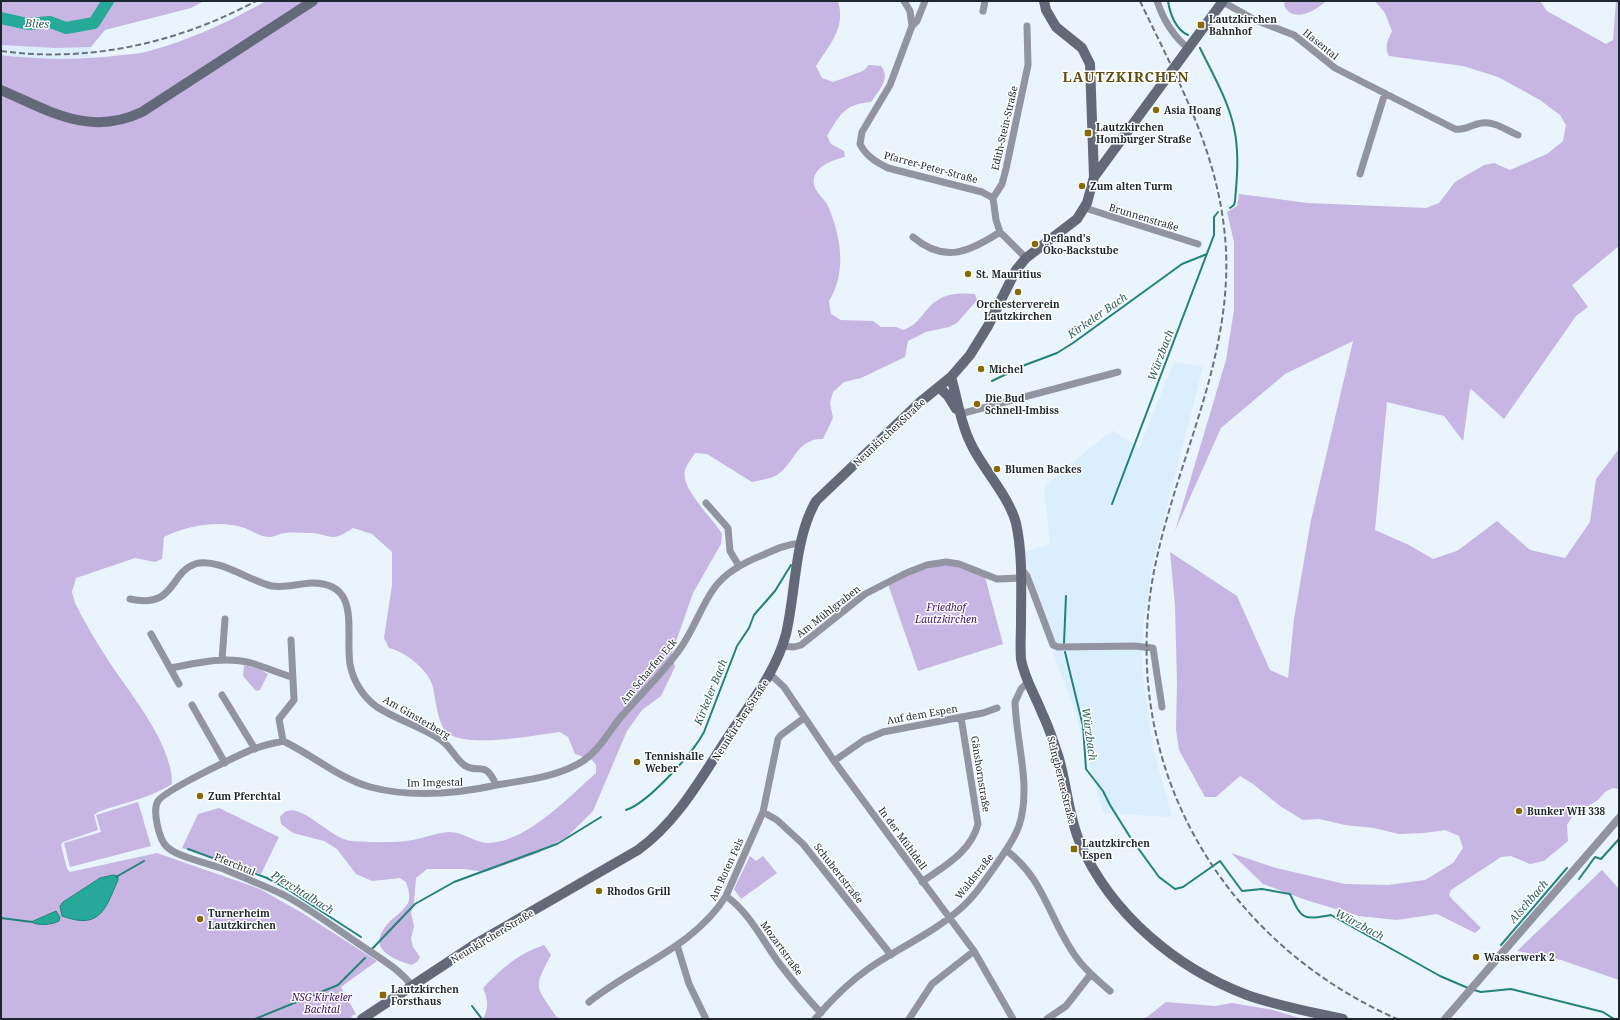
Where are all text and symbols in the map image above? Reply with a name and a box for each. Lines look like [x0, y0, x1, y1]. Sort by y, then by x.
place label: Lautzkirchen Bahnhof [1209, 12, 1277, 38]
water label: Blies [24, 15, 49, 31]
marker: Lautzkirchen Bahnhof [1196, 20, 1206, 30]
street label: Hasental [1300, 25, 1342, 63]
district label: LAUTZKIRCHEN [1063, 67, 1189, 86]
street label: Edith-Stein-Straße [987, 84, 1021, 172]
place label: Asia Hoang [1164, 103, 1221, 117]
marker: Asia Hoang [1151, 105, 1161, 115]
place label: Lautzkirchen Homburger Straße [1096, 120, 1192, 146]
marker: Lautzkirchen Homburger Straße [1083, 128, 1093, 138]
street label: Pfarrer-Peter-Straße [882, 148, 980, 186]
place label: Zum alten Turm [1090, 179, 1173, 193]
marker: Zum alten Turm [1077, 181, 1087, 191]
street label: Brunnenstraße [1107, 200, 1181, 234]
place label: Defland's Öko-Backstube [1043, 231, 1119, 257]
marker: Defland's Öko-Backstube [1030, 239, 1040, 249]
place label: St. Mauritius [976, 267, 1042, 281]
marker: St. Mauritius [963, 269, 973, 279]
marker: Orchesterverein Lautzkirchen [1013, 287, 1023, 297]
water label: Kirkeler Bach [1063, 289, 1130, 342]
place label: Orchesterverein Lautzkirchen [976, 297, 1060, 323]
water label: Würzbach [1143, 327, 1177, 383]
place label: Michel [989, 362, 1024, 376]
marker: Michel [976, 364, 986, 374]
place label: Die Bud Schnell-Imbiss [985, 391, 1059, 417]
street label: Neunkircher Straße [850, 395, 928, 469]
marker: Die Bud Schnell-Imbiss [972, 399, 982, 409]
place label: Blumen Backes [1005, 462, 1082, 476]
marker: Blumen Backes [992, 464, 1002, 474]
street label: Am Mühlgraben [793, 581, 863, 640]
park label: Friedhof Lautzkirchen [914, 600, 977, 626]
street label: Am Scharfen Eck [617, 635, 680, 707]
water label: Kirkeler Bach [690, 656, 730, 728]
street label: Neunkircher Straße [708, 677, 772, 763]
street label: Am Ginsterberg [381, 692, 454, 742]
street label: Auf dem Espen [885, 701, 959, 727]
water label: Würzbach [1079, 707, 1101, 762]
street label: Gänshornstraße [968, 735, 994, 813]
street label: St.Ingberter Straße [1044, 735, 1080, 825]
place label: Tennishalle Weber [645, 749, 704, 775]
marker: Tennishalle Weber [632, 757, 642, 767]
street label: Im Imgestal [407, 775, 463, 789]
place label: Zum Pferchtal [208, 789, 281, 803]
marker: Zum Pferchtal [195, 791, 205, 801]
street label: In der Mühldell [875, 804, 931, 872]
place label: Bunker WH 338 [1527, 804, 1606, 818]
marker: Bunker WH 338 [1514, 806, 1524, 816]
street label: Am Roten Fels [705, 835, 747, 903]
place label: Lautzkirchen Espen [1082, 836, 1150, 862]
street label: Schubertstraße [811, 840, 867, 906]
marker: Lautzkirchen Espen [1069, 844, 1079, 854]
street label: Pferchtal [212, 849, 258, 879]
street label: Waldstraße [952, 850, 996, 902]
water label: Pferchtalbach [268, 866, 337, 917]
water label: Alschbach [1504, 876, 1551, 927]
place label: Rhodos Grill [607, 884, 671, 898]
marker: Rhodos Grill [594, 886, 604, 896]
water label: Würzbach [1333, 905, 1387, 943]
place label: Turnerheim Lautzkirchen [208, 906, 276, 932]
street label: Neunkircher Straße [448, 906, 536, 966]
marker: Turnerheim Lautzkirchen [195, 914, 205, 924]
street label: Mozartstraße [757, 918, 807, 978]
place label: Wasserwerk 2 [1484, 950, 1555, 964]
marker: Wasserwerk 2 [1471, 952, 1481, 962]
place label: Lautzkirchen Forsthaus [391, 982, 459, 1008]
park label: NSG Kirkeler Bachtal [291, 990, 353, 1016]
marker: Lautzkirchen Forsthaus [378, 990, 388, 1000]

